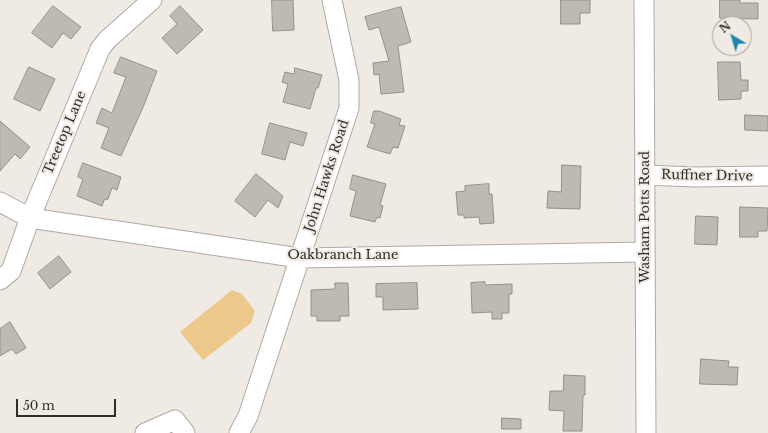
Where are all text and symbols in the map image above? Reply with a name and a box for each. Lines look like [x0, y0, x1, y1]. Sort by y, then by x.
north arrow [712, 16, 752, 56]
text: N [717, 19, 734, 36]
street label: Treetop Lane [40, 89, 90, 177]
street label: John Hawks Road [301, 118, 353, 234]
street label: Washam Potts Road [637, 151, 653, 283]
street label: Ruffner Drive [661, 167, 753, 185]
street label: Oakbranch Lane [288, 247, 398, 263]
scale bar [18, 391, 118, 417]
text: 50 m [23, 398, 55, 413]

